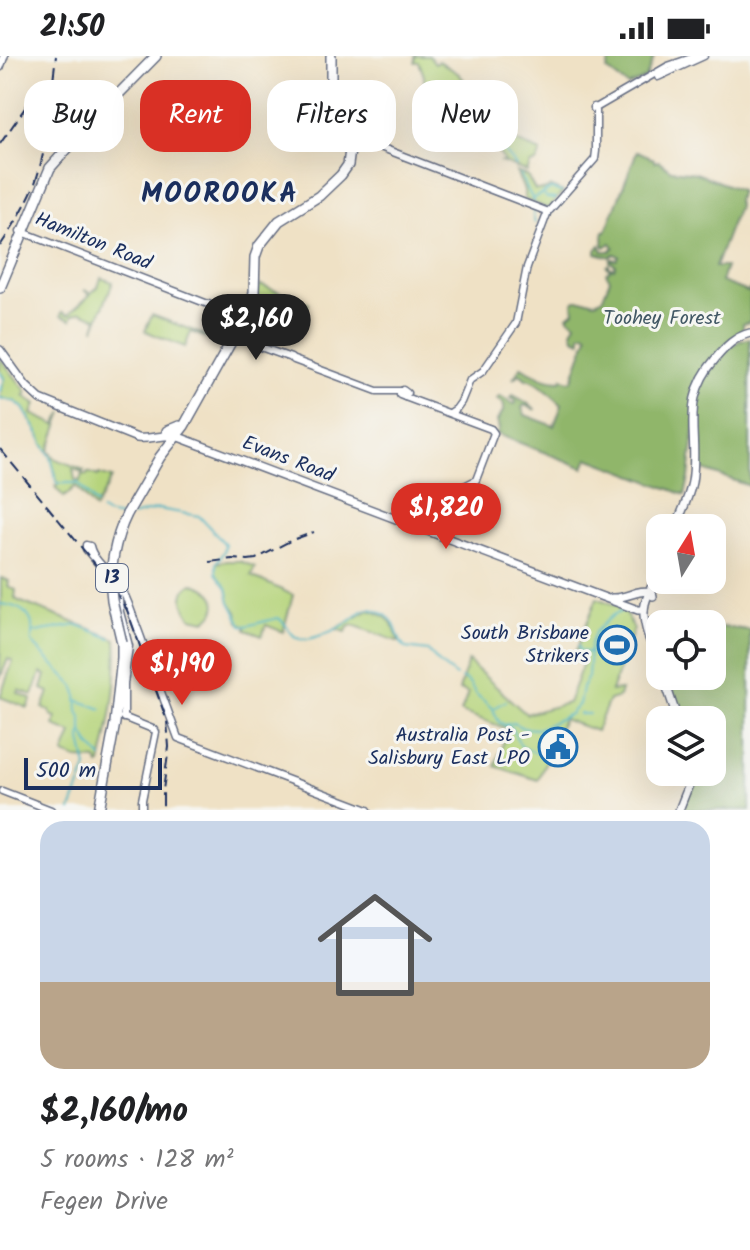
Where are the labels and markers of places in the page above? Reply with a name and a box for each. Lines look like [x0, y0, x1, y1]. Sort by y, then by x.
pin: $2,160 [191, 294, 321, 362]
pin: $1,820 [381, 483, 511, 551]
place label: South Brisbane Strikers [461, 618, 589, 673]
sports icon: South Brisbane Strikers [596, 624, 638, 666]
pin: $1,190 [117, 639, 247, 707]
place label: Australia Post - Salisbury East LPO [368, 720, 530, 775]
public building icon: Australia Post - Salisbury East LPO [537, 726, 579, 768]

